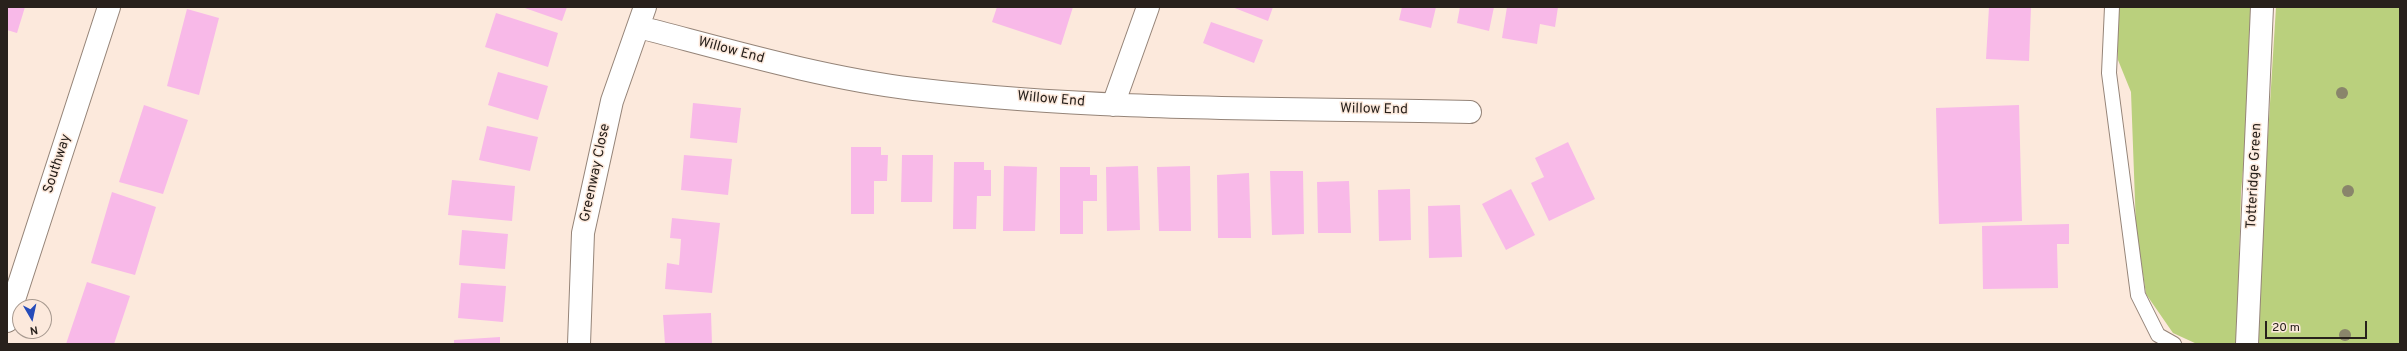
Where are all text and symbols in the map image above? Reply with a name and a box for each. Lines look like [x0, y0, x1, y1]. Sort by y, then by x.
street label: Willow End [696, 34, 766, 68]
street label: Willow End [1016, 89, 1086, 111]
street label: Willow End [1340, 101, 1408, 119]
street label: Greenway Close [577, 122, 615, 224]
street label: Totteridge Green [2244, 123, 2266, 229]
street label: Southway [41, 132, 75, 196]
north arrow [12, 299, 52, 339]
scale bar [2267, 313, 2369, 339]
text: 20 m [2272, 320, 2300, 336]
text: N [29, 322, 39, 337]

